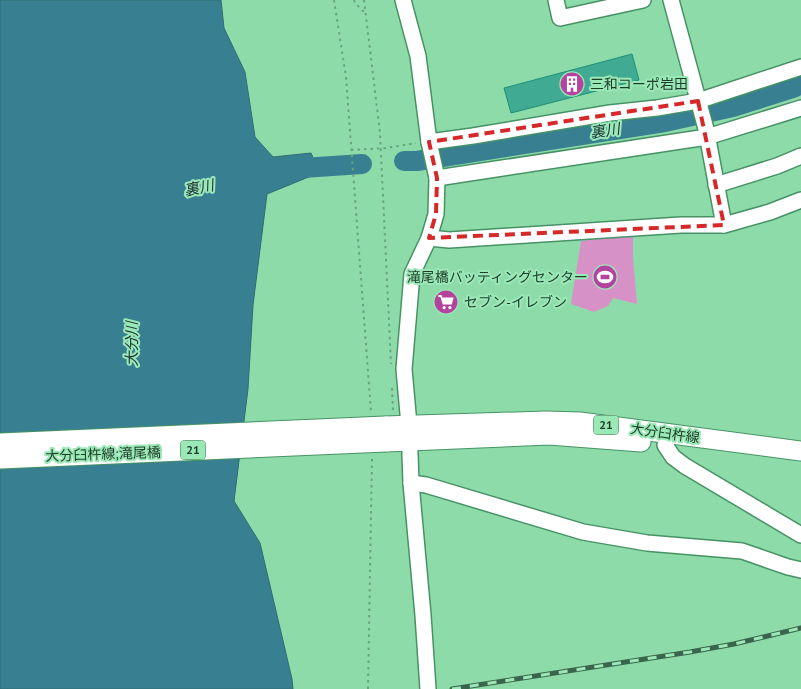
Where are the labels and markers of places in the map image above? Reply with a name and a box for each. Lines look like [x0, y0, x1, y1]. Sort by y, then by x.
building icon: 三和コーポ岩田 [559, 71, 585, 97]
place label: 三和コーポ岩田 [590, 75, 688, 93]
sports icon: 滝尾橋バッティングセンター [592, 264, 618, 290]
place label: 滝尾橋バッティングセンター [407, 268, 588, 286]
supermarket icon: セブン-イレブン [433, 289, 459, 315]
place label: セブン-イレブン [464, 293, 567, 311]

